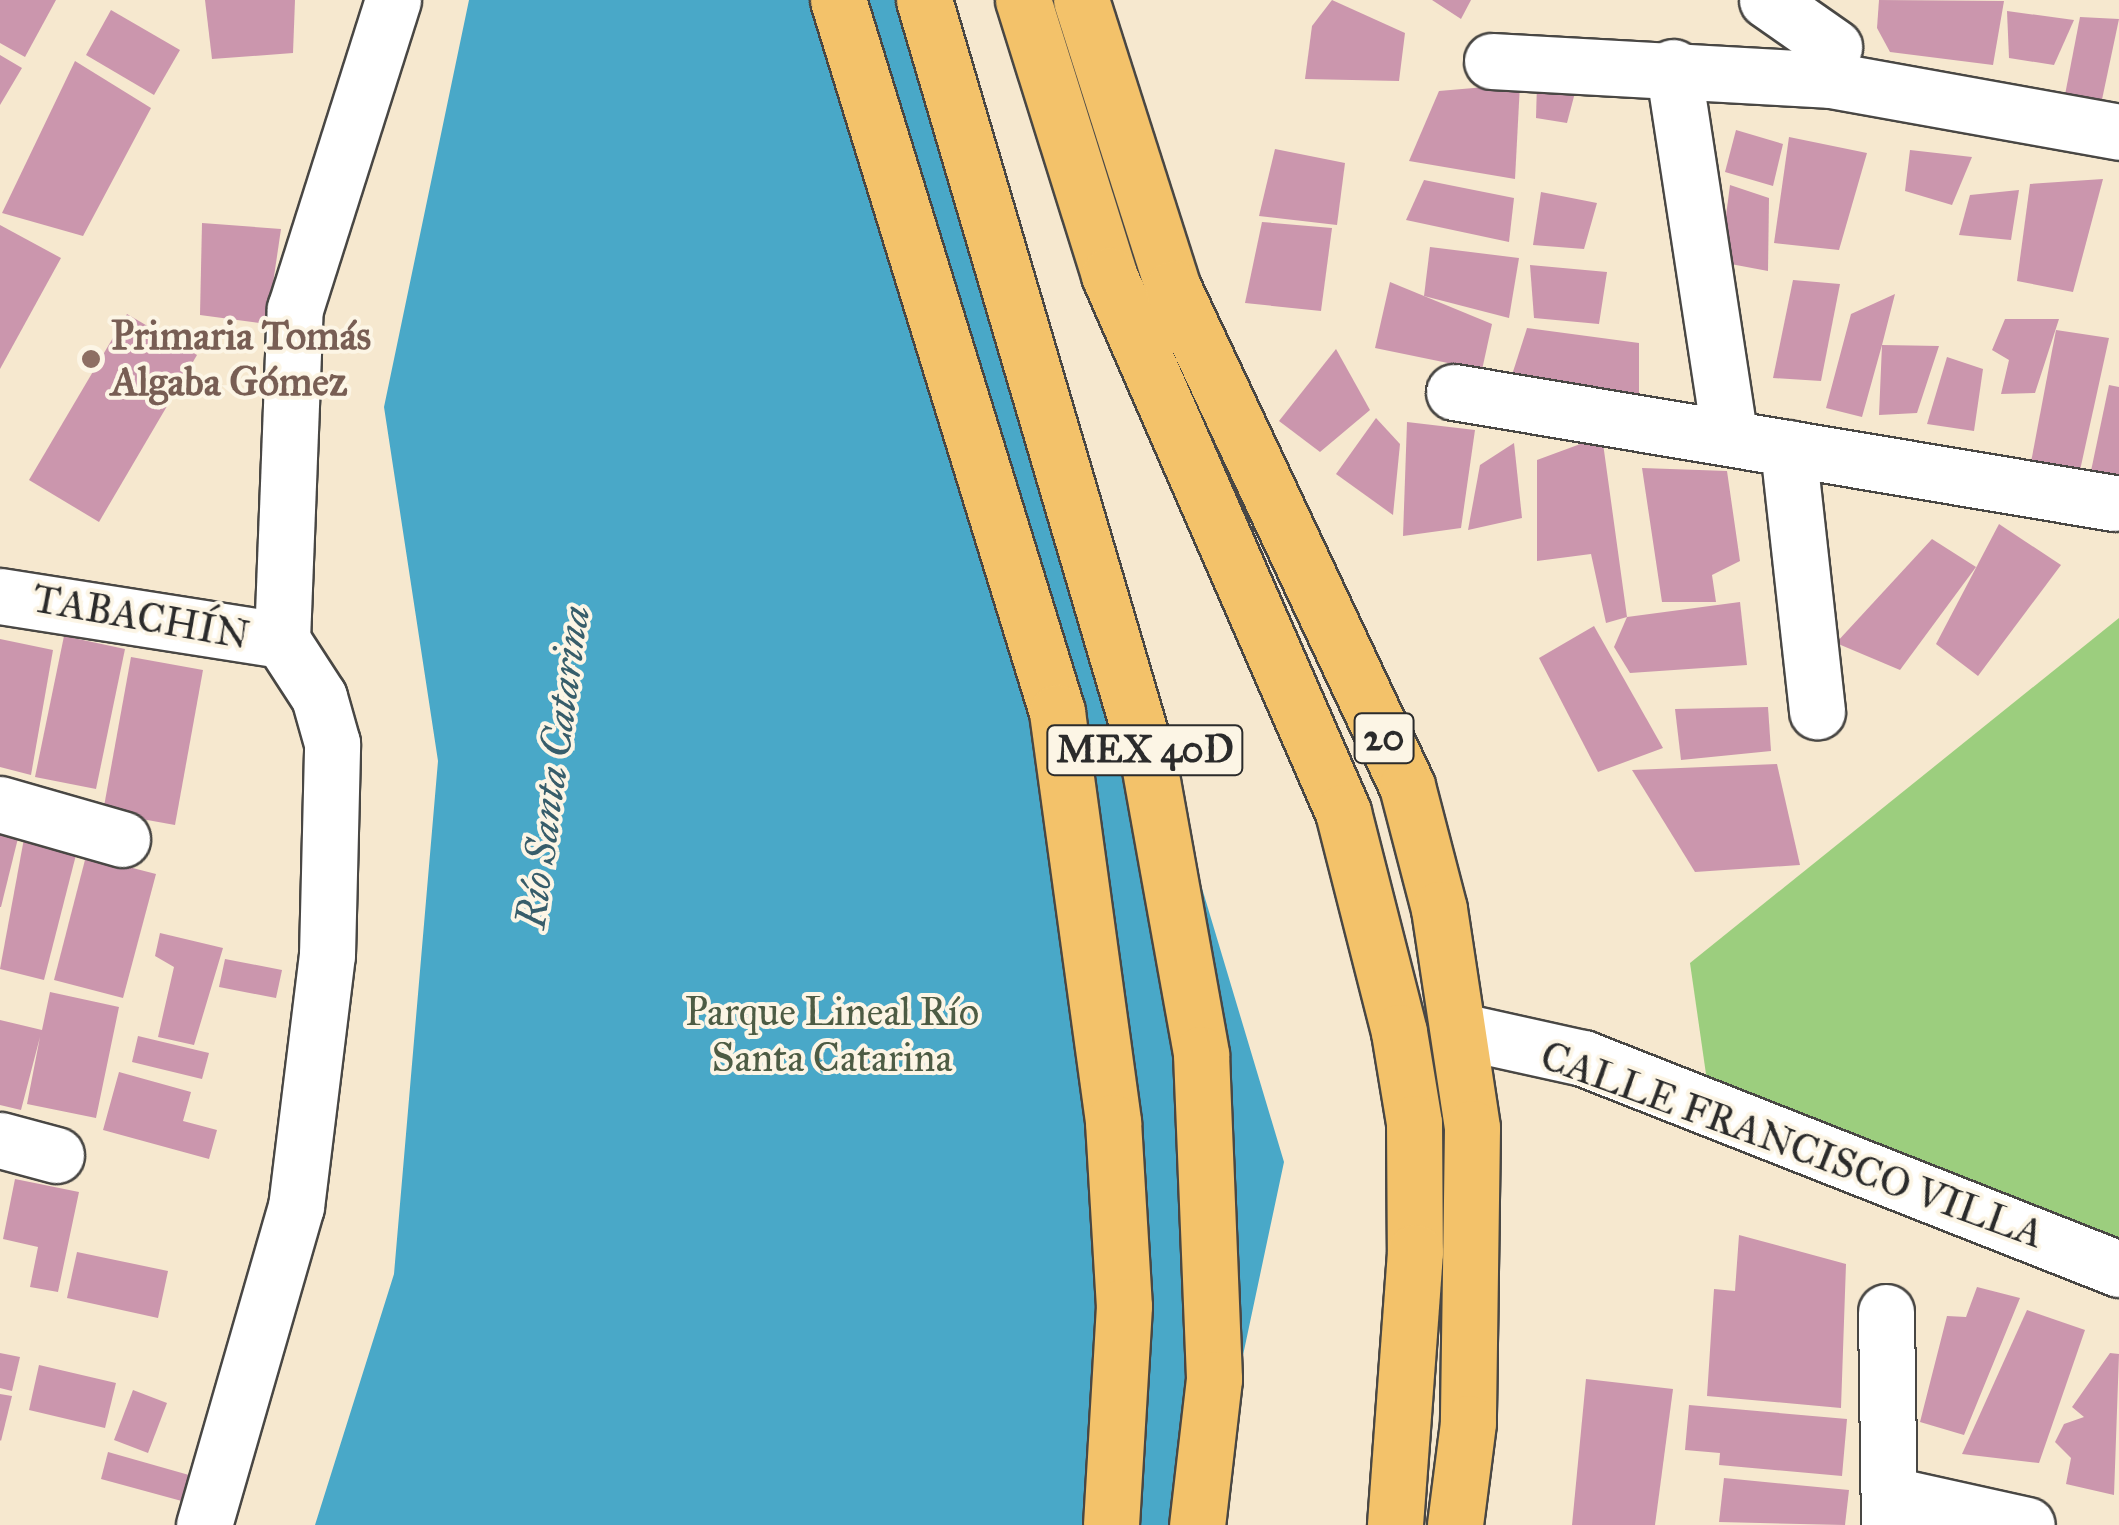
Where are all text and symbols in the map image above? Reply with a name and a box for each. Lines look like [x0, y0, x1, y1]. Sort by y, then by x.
place label: Primaria Tomás Algaba Gómez [111, 312, 371, 406]
marker: Primaria Tomás Algaba Gómez [80, 348, 102, 370]
street label: TABACHÍN [29, 574, 253, 660]
water label: Río Santa Catarina [505, 602, 601, 932]
road number: 20 [1352, 705, 1416, 771]
road number: MEX 40D [1045, 717, 1245, 783]
park label: Parque Lineal Río Santa Catarina [685, 988, 979, 1082]
street label: CALLE FRANCISCO VILLA [1534, 1032, 2050, 1258]

